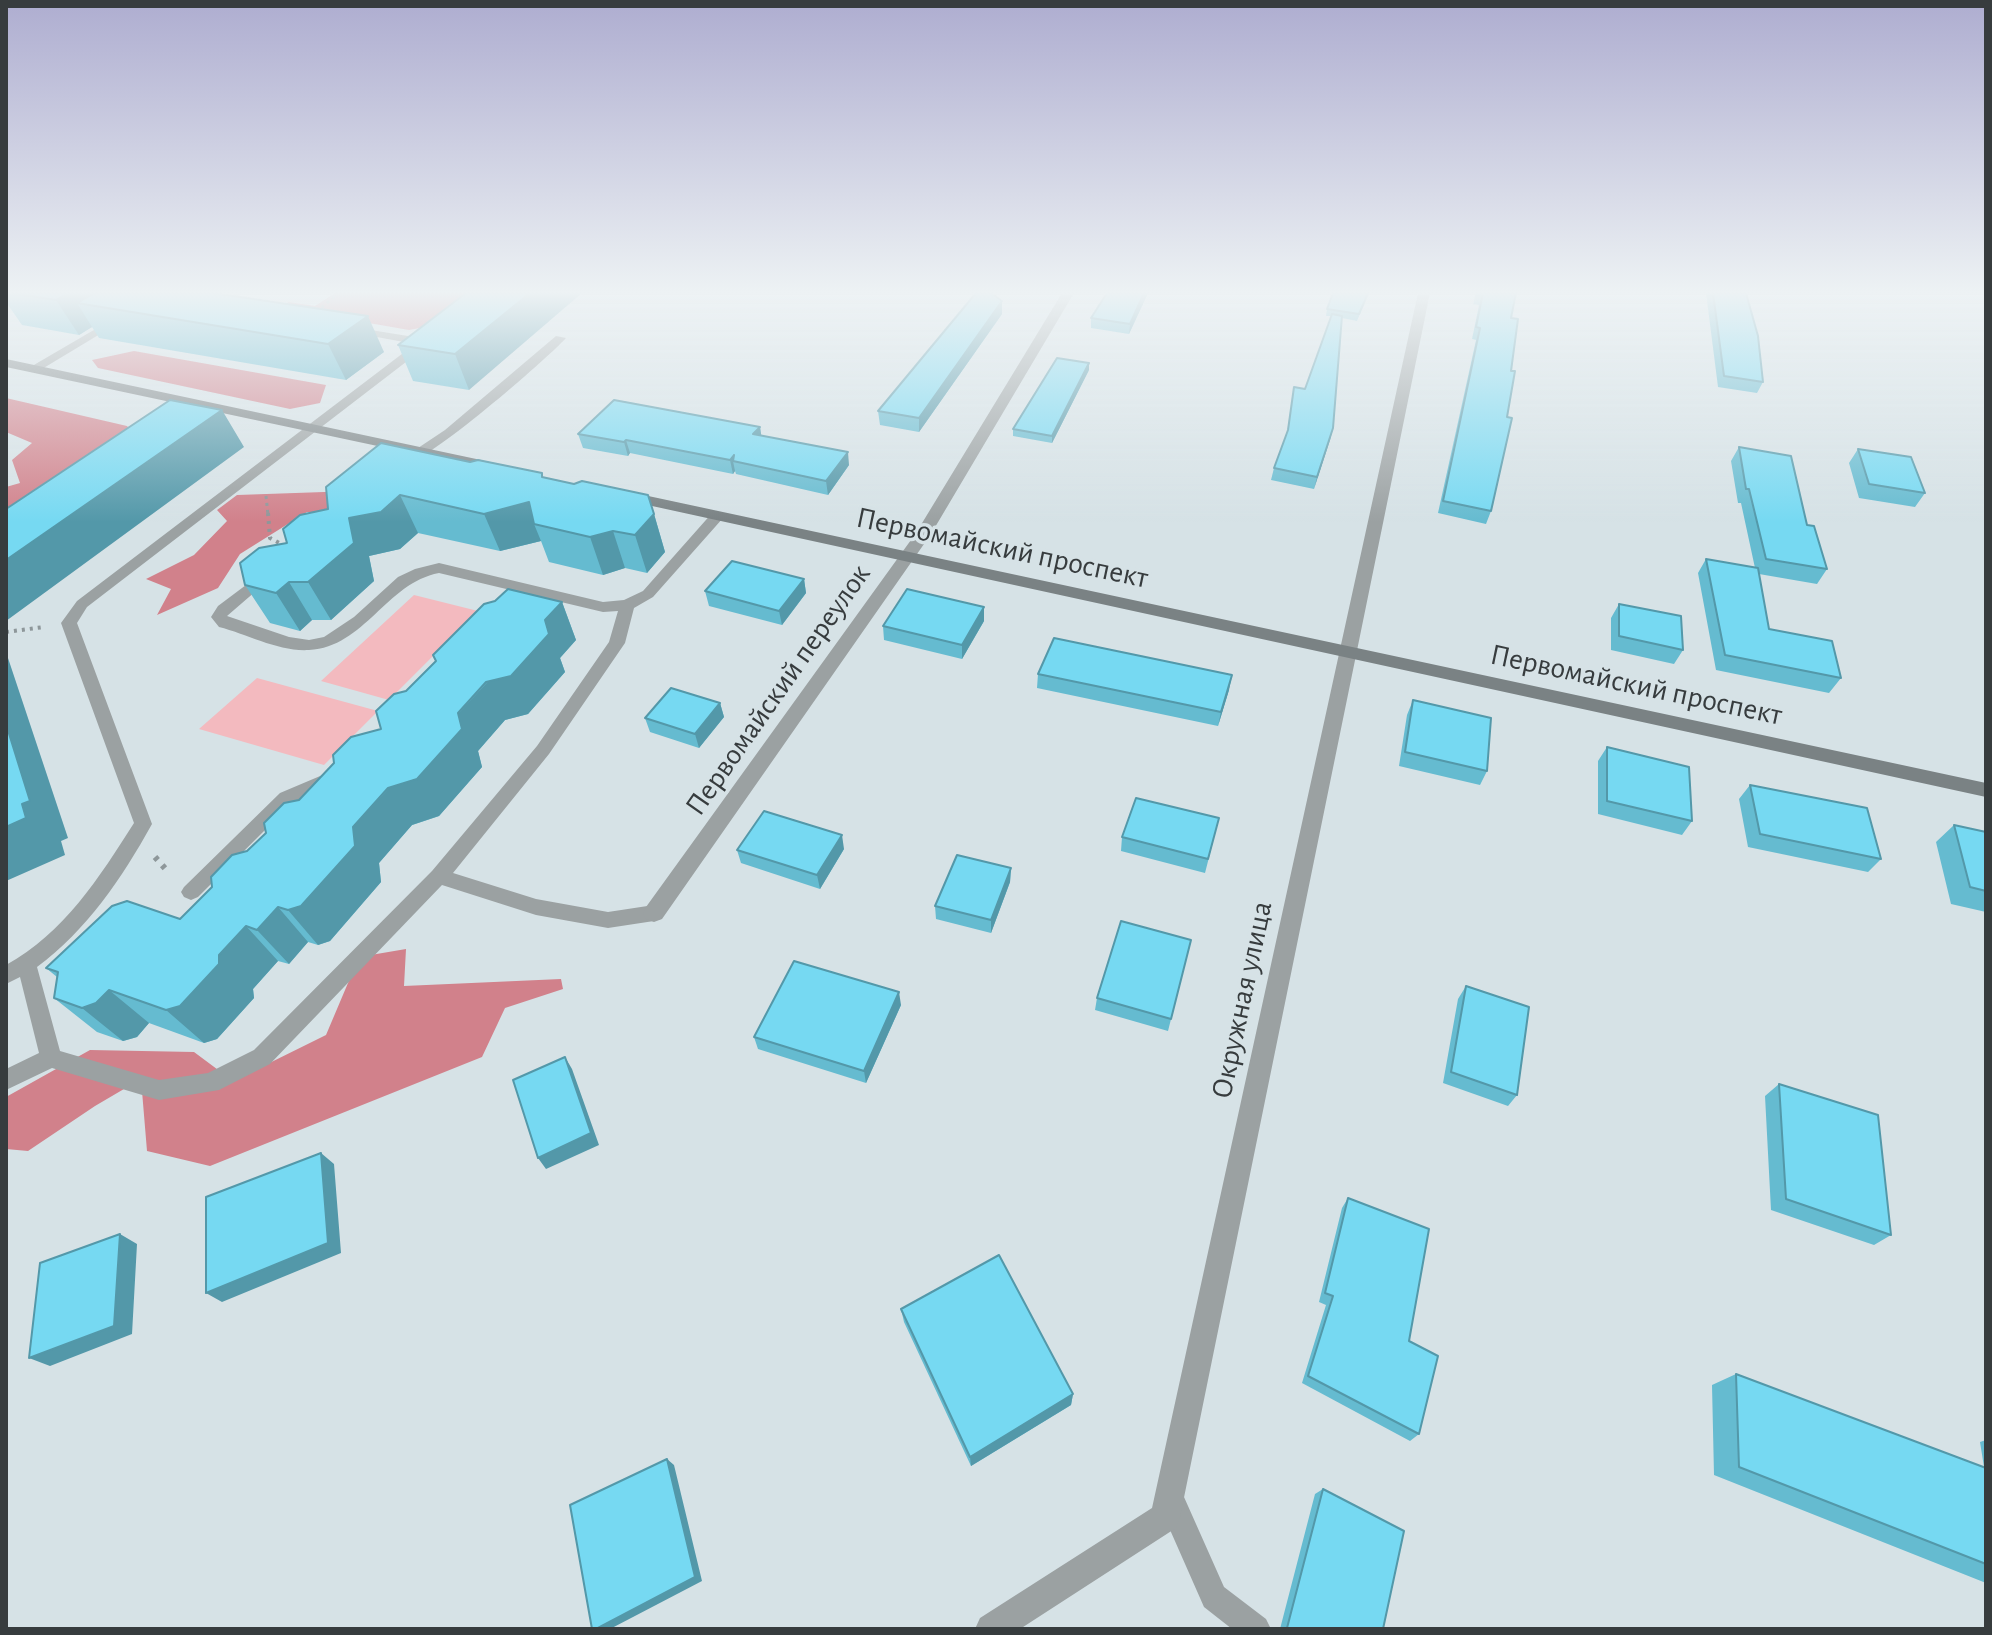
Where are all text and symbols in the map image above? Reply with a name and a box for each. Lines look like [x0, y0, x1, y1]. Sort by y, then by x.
street label: Первомайский проспект [853, 499, 1151, 597]
street label: Первомайский переулок [678, 557, 878, 823]
street label: Первомайский проспект [1487, 636, 1785, 734]
street label: Окружная улица [1204, 898, 1280, 1102]

